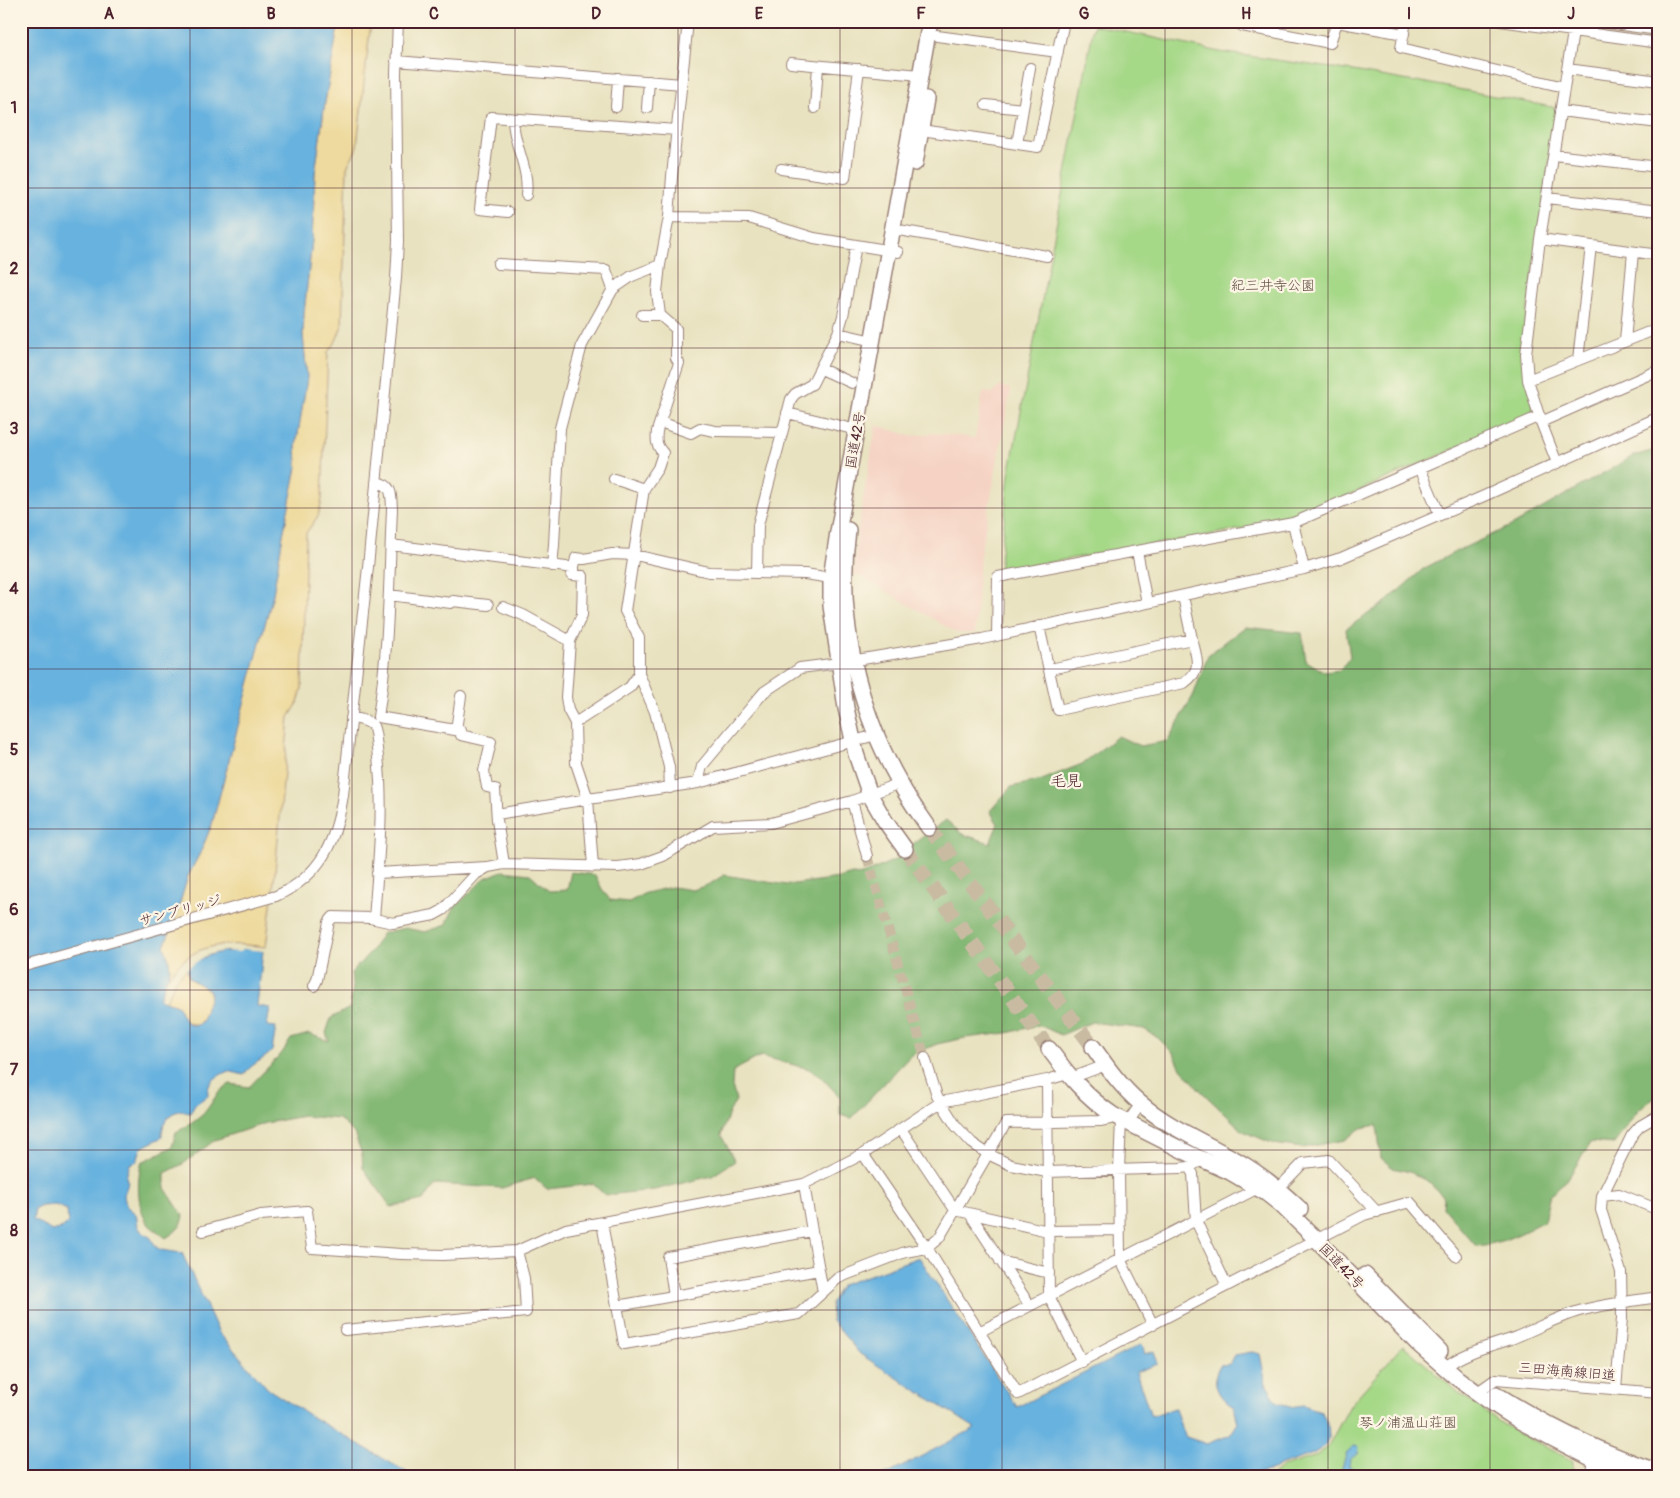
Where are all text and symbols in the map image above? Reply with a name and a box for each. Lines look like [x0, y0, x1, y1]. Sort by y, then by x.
text: A [104, 4, 115, 24]
text: B [266, 4, 276, 24]
text: C [429, 4, 439, 24]
text: D [591, 4, 601, 24]
text: E [755, 4, 764, 24]
text: F [916, 4, 926, 24]
text: G [1079, 4, 1090, 24]
text: H [1241, 4, 1251, 24]
text: I [1407, 4, 1411, 24]
text: J [1567, 4, 1575, 24]
text: 1 [11, 98, 17, 118]
text: 2 [10, 259, 19, 279]
park label: 紀三井寺公園 [1231, 277, 1315, 294]
street label: 国道42号 [842, 410, 869, 470]
text: 3 [10, 419, 19, 439]
text: 4 [9, 579, 19, 599]
text: 5 [10, 740, 19, 760]
district label: 毛見 [1050, 771, 1082, 791]
street label: サンブリッジ [137, 891, 223, 930]
text: 6 [9, 900, 19, 920]
text: 7 [10, 1060, 19, 1080]
text: 8 [10, 1221, 18, 1241]
street label: 国道42号 [1315, 1240, 1368, 1293]
street label: 三田海南線旧道 [1517, 1359, 1617, 1384]
text: 9 [10, 1381, 18, 1401]
park label: 琴ノ浦温山荘園 [1359, 1414, 1457, 1431]

